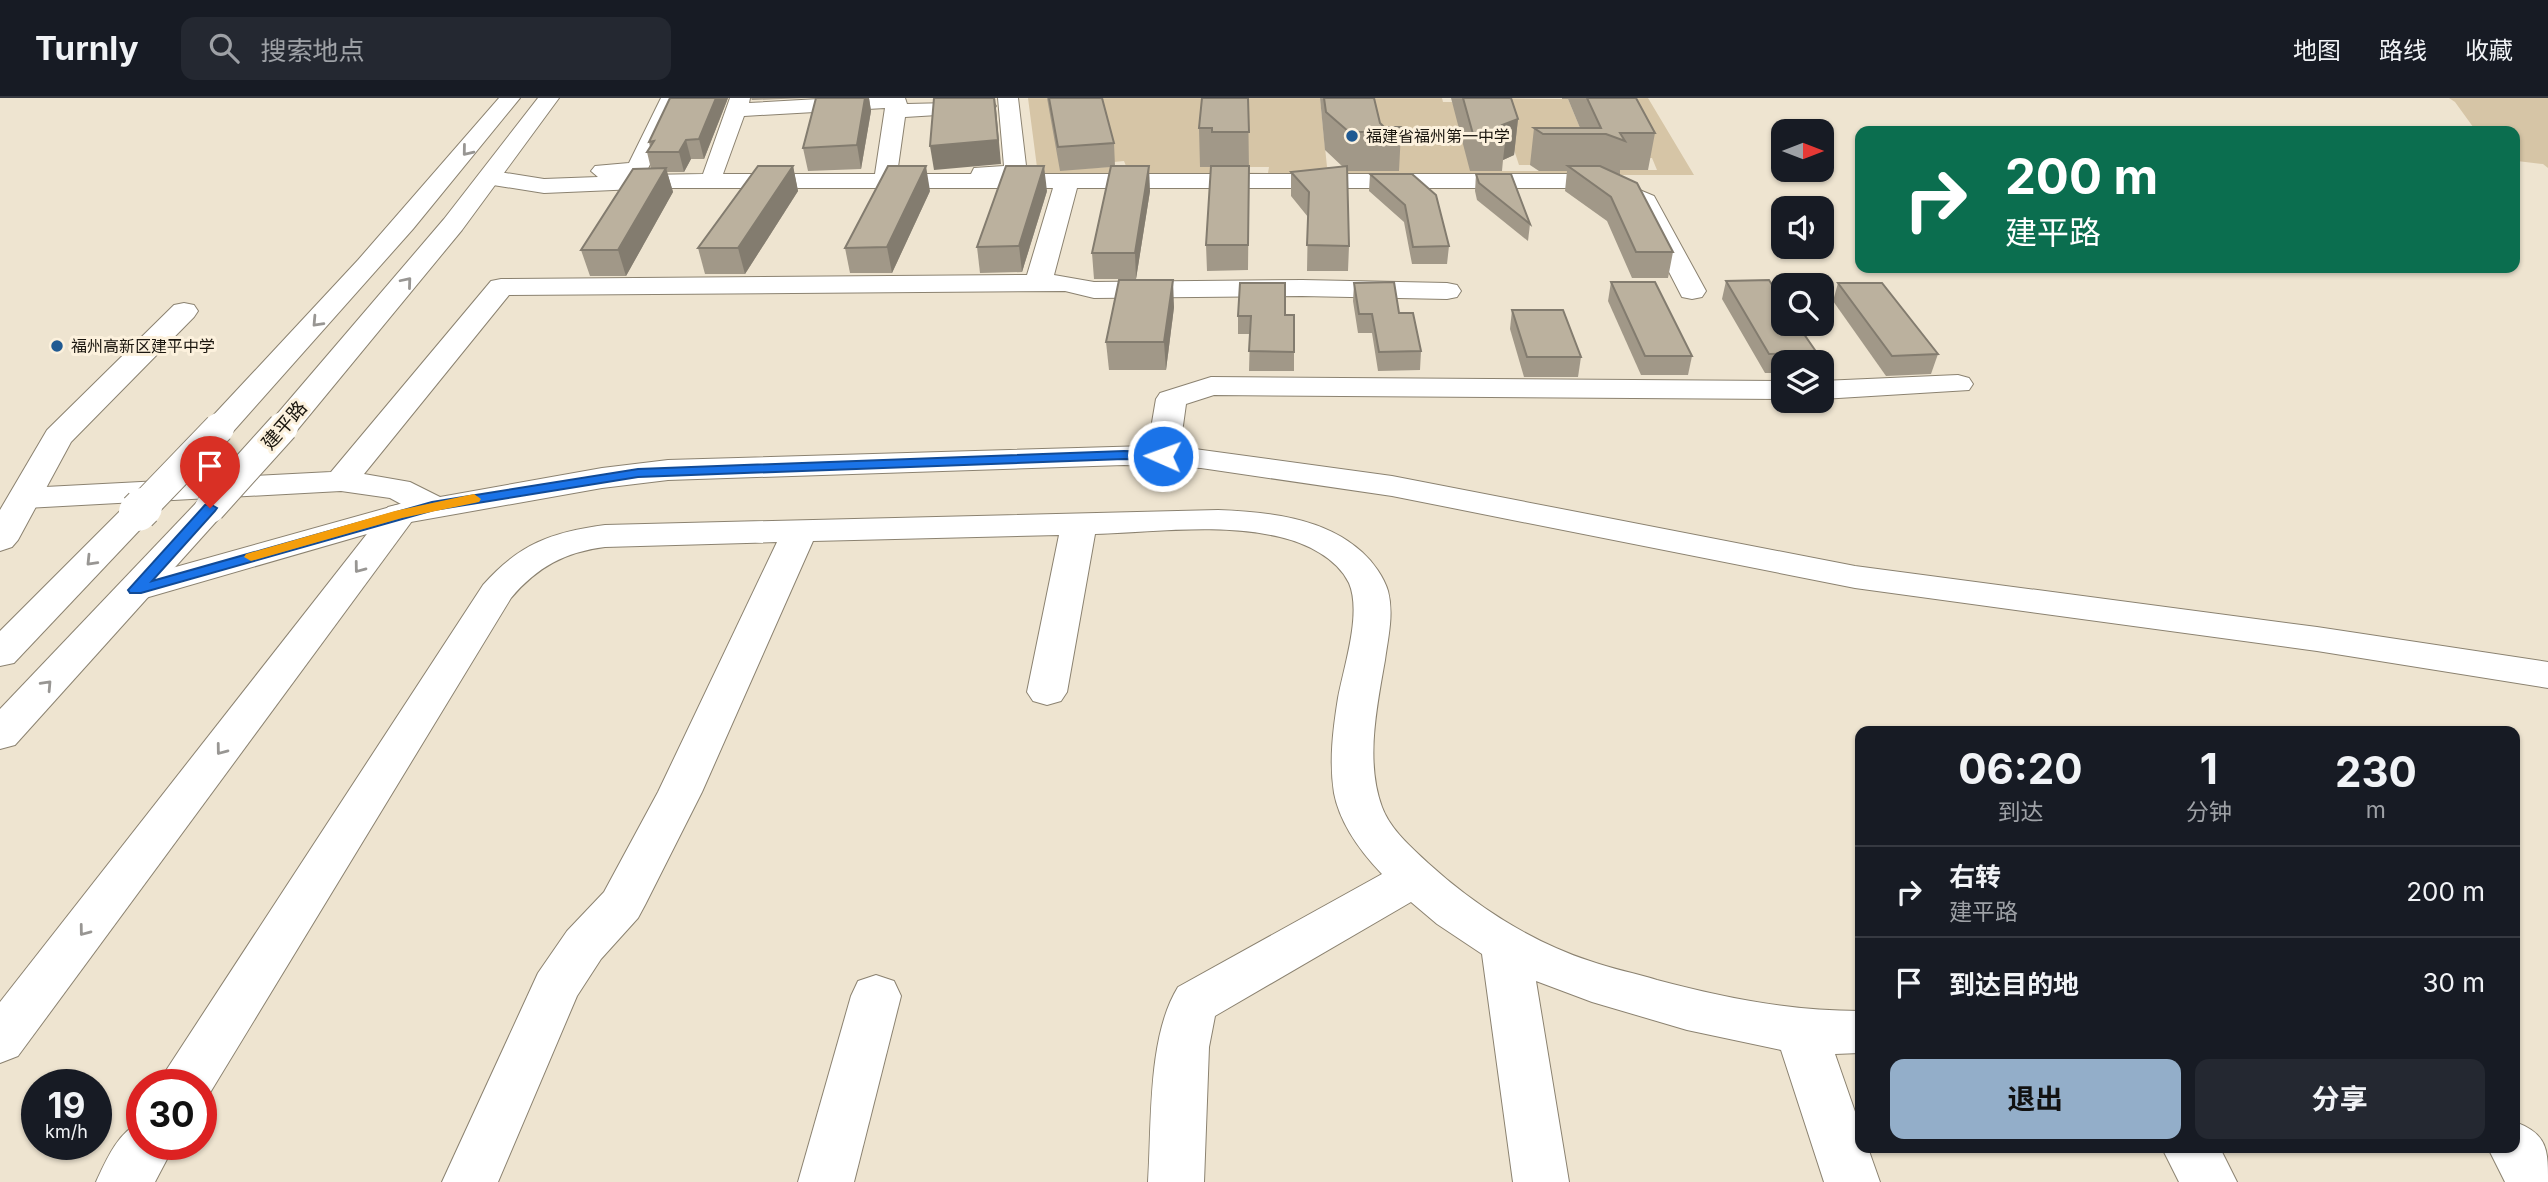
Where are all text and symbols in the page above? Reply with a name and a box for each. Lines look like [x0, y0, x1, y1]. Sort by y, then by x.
search box [181, 17, 671, 80]
text: Turnly [35, 28, 139, 68]
icon: search [205, 29, 243, 67]
text: 搜索地点 [261, 35, 365, 66]
text: 地图 [2293, 36, 2341, 65]
text: 路线 [2379, 36, 2427, 65]
text: 收藏 [2465, 36, 2513, 65]
north arrow [1771, 119, 1834, 182]
map controls [1771, 119, 1834, 413]
place label: 福建省福州第一中学 [1366, 126, 1510, 146]
marker: 福建省福州第一中学 [1344, 128, 1360, 144]
one-way arrow [463, 143, 475, 156]
text: 200 m [2005, 147, 2158, 206]
icon: right [1890, 154, 1981, 245]
button: sound [1771, 196, 1834, 259]
text: 建平路 [2005, 213, 2101, 252]
button: search [1771, 273, 1834, 336]
one-way arrow [399, 278, 412, 290]
one-way arrow [313, 314, 326, 327]
place label: 福州高新区建平中学 [71, 336, 215, 356]
marker: 福州高新区建平中学 [49, 338, 65, 354]
button: layers [1771, 350, 1834, 413]
street label: 建平路 [257, 396, 312, 454]
position arrow [1126, 419, 1200, 493]
pin [180, 436, 240, 508]
icon: arrive [191, 447, 229, 485]
one-way arrow [86, 553, 99, 566]
one-way arrow [354, 560, 367, 573]
one-way arrow [38, 680, 51, 693]
one-way arrow [217, 742, 230, 755]
text: 06:20 [1958, 743, 2083, 794]
text: 1 [2200, 743, 2218, 794]
text: 230 [2335, 746, 2417, 797]
text: m [2366, 796, 2386, 824]
text: 到达 [1997, 798, 2043, 826]
text: 分钟 [2186, 798, 2232, 826]
text: 右转 [1949, 861, 2001, 892]
icon: right [1890, 873, 1928, 911]
text: 200 m [2406, 876, 2485, 907]
text: 建平路 [1949, 898, 2018, 926]
one-way arrow [80, 923, 93, 936]
icon: arrive [1890, 964, 1928, 1002]
text: 30 m [2422, 967, 2485, 998]
text: 到达目的地 [1949, 969, 2079, 1000]
button: 退出 [1890, 1059, 2181, 1139]
button: 分享 [2195, 1059, 2485, 1139]
speed limit sign: 30 [126, 1069, 217, 1160]
text: 19 [48, 1084, 85, 1126]
text: km/h [45, 1121, 88, 1142]

